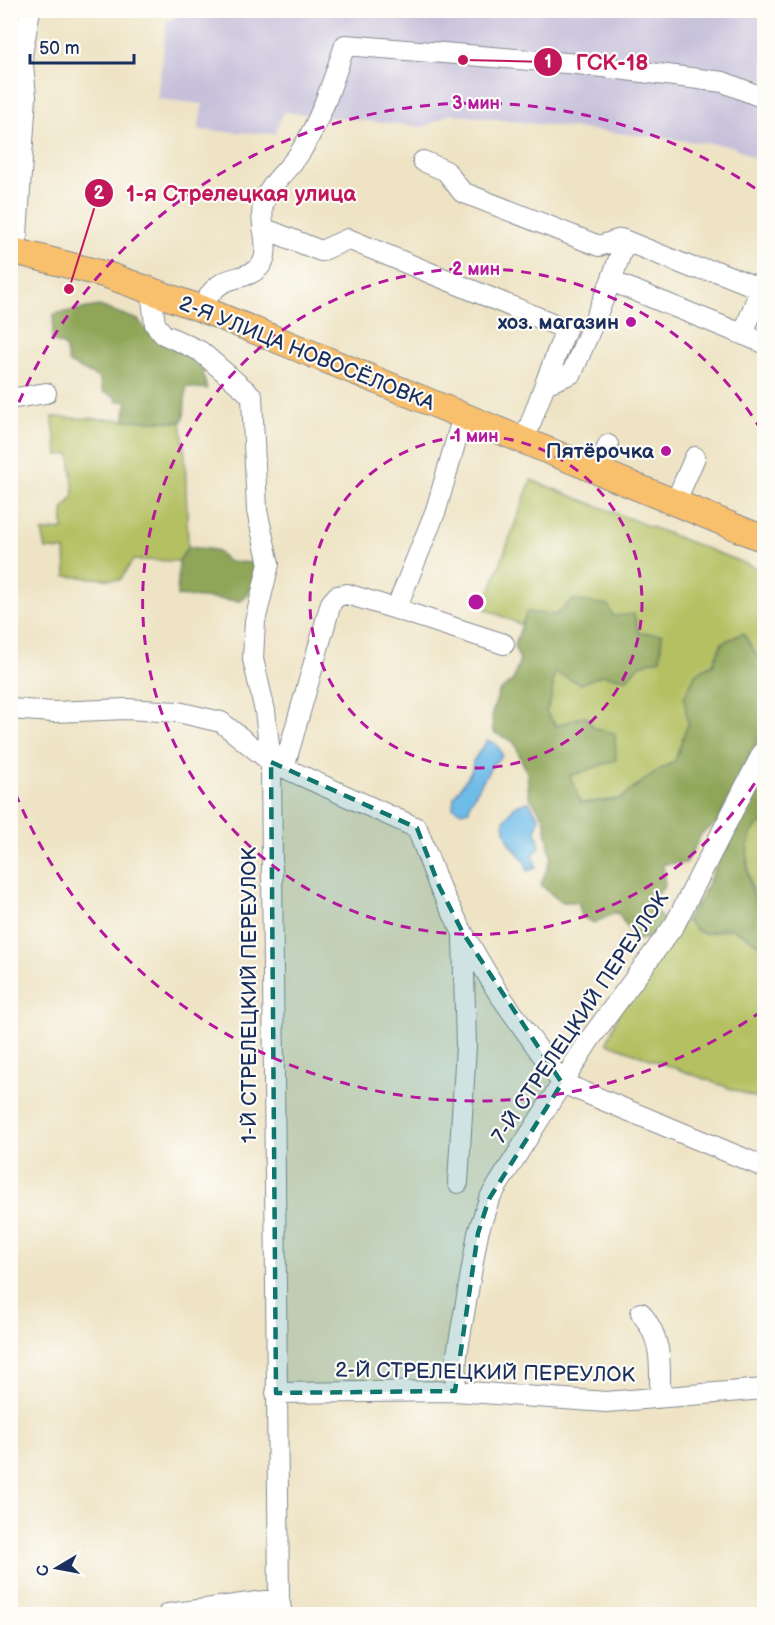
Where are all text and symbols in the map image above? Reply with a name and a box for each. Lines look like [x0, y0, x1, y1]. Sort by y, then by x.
scale bar [30, 27, 134, 65]
text: 50 m [39, 38, 80, 59]
callout: ГСК-18 [533, 42, 660, 82]
text: ГСК-18 [575, 50, 649, 77]
text: 1 [544, 52, 552, 73]
text: 3 мин [452, 93, 500, 114]
callout: 1-я Стрелецкая улица [84, 173, 368, 213]
text: 1-я Стрелецкая улица [126, 181, 356, 208]
text: 2 [94, 183, 105, 204]
text: 2 мин [452, 259, 500, 280]
street label: 2-Я УЛИЦА НОВОСЁЛОВКА [176, 291, 438, 416]
place label: хоз. магазин [498, 310, 619, 335]
marker: хоз. магазин [624, 315, 638, 329]
text: 1 мин [454, 426, 498, 447]
place label: Пятёрочка [546, 439, 655, 464]
marker: Пятёрочка [659, 444, 673, 458]
centre of rings [466, 592, 486, 612]
street label: 1-Й СТРЕЛЕЦКИЙ ПЕРЕУЛОК [237, 847, 262, 1143]
street label: 7-Й СТРЕЛЕЦКИЙ ПЕРЕУЛОК [487, 886, 674, 1148]
street label: 2-Й СТРЕЛЕЦКИЙ ПЕРЕУЛОК [335, 1357, 636, 1388]
north arrow [27, 1538, 87, 1598]
text: С [33, 1563, 54, 1577]

